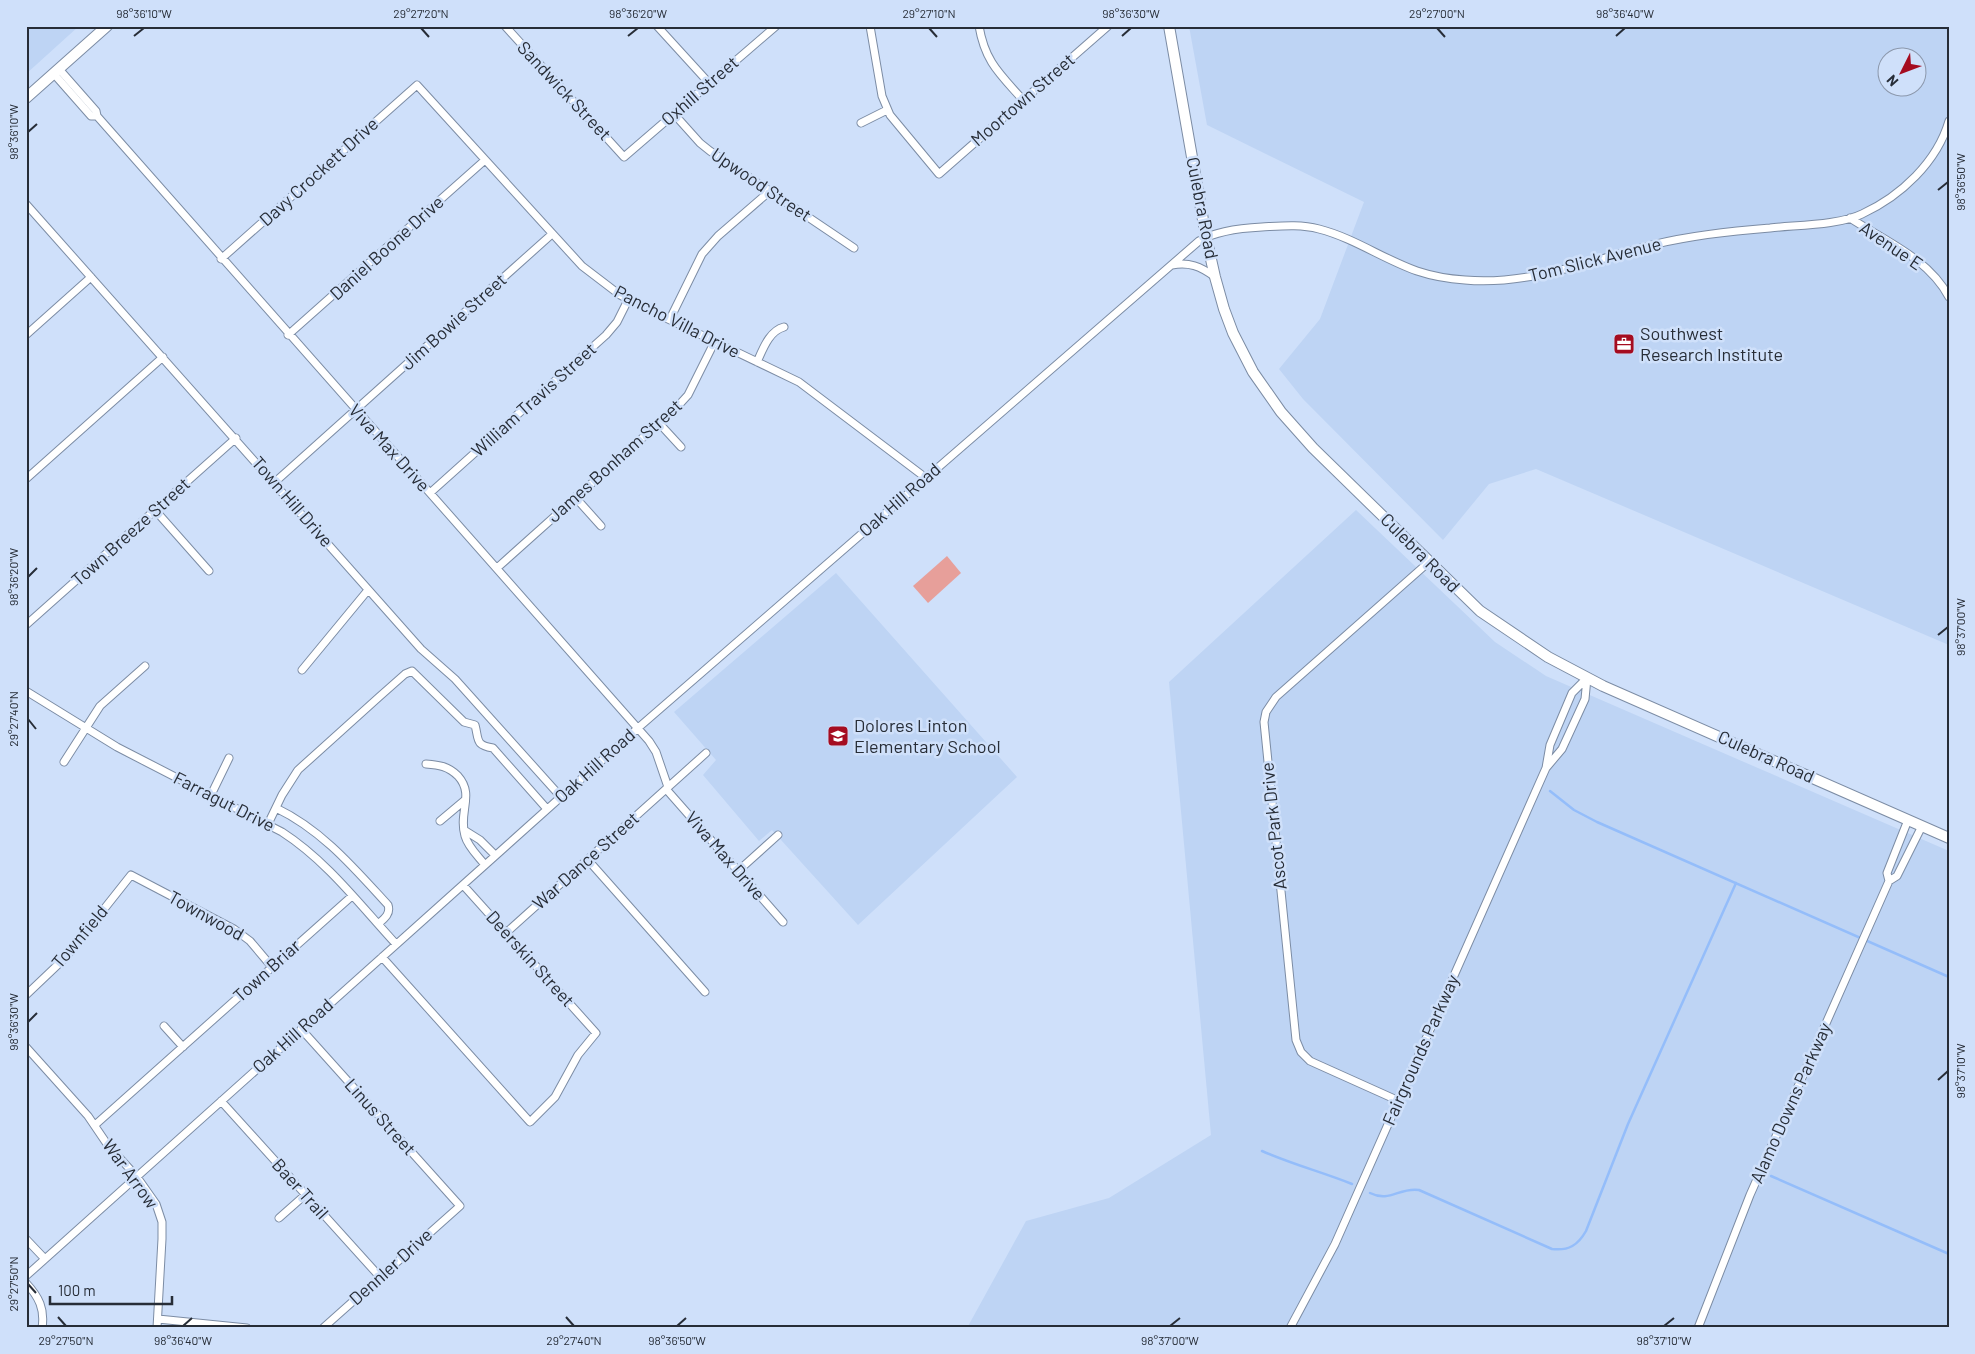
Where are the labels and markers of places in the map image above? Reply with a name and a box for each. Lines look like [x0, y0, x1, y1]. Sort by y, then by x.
place label: Southwest Research Institute [1640, 322, 1783, 365]
office icon: Southwest Research Institute [1612, 332, 1636, 356]
place label: Dolores Linton Elementary School [854, 714, 1001, 757]
school or university icon: Dolores Linton Elementary School [826, 724, 850, 748]

